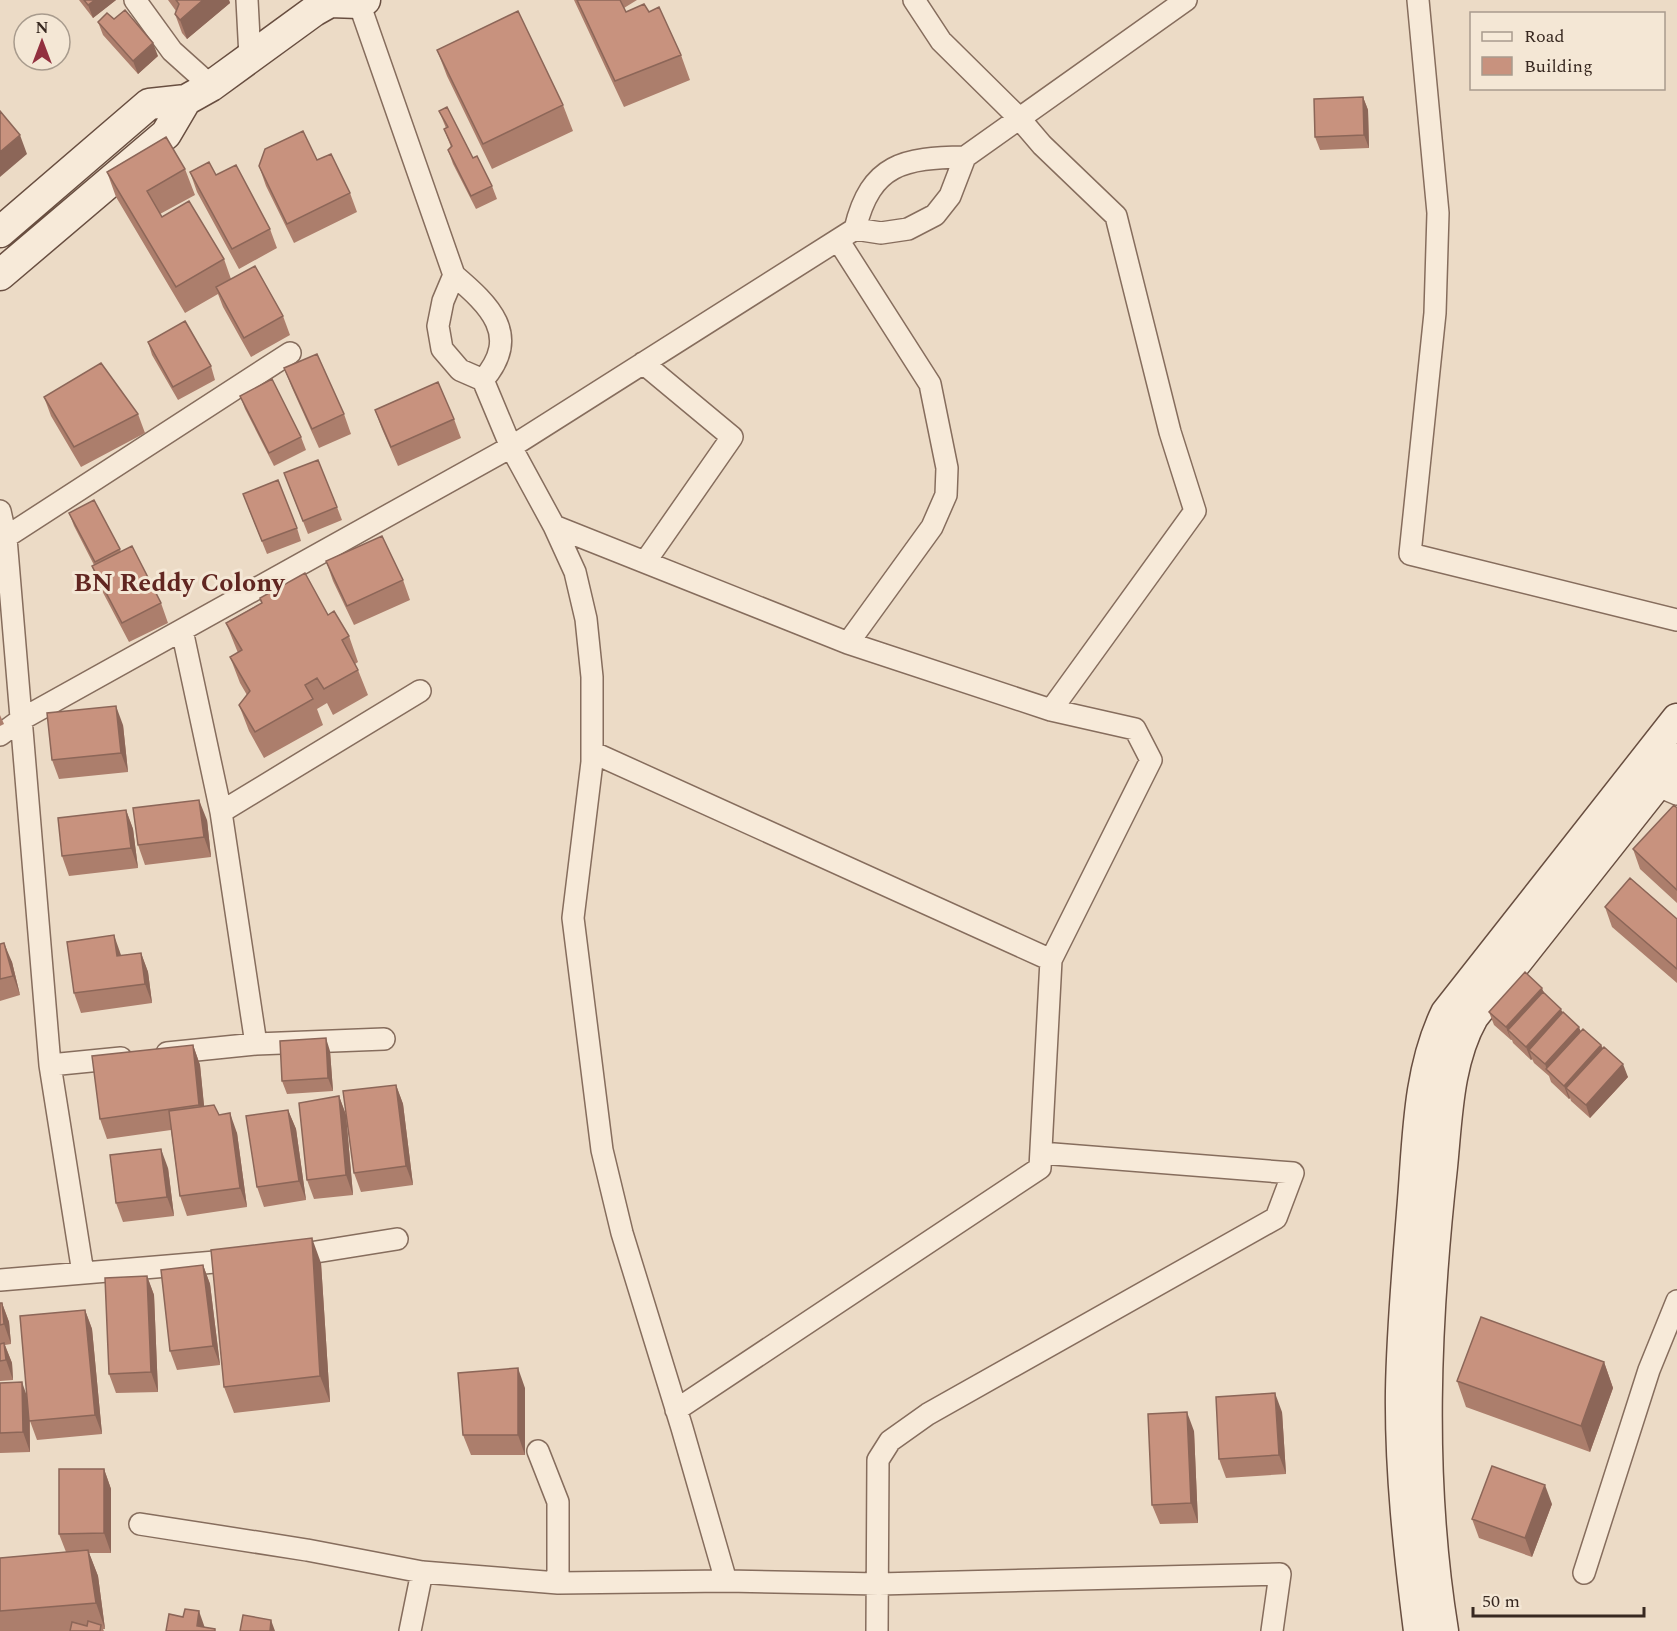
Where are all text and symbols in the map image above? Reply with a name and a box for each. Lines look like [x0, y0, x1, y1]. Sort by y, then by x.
north arrow [12, 12, 72, 72]
legend [1470, 12, 1665, 90]
text: N [35, 16, 49, 40]
text: Road [1524, 23, 1565, 50]
text: Building [1524, 53, 1593, 80]
district label: BN Reddy Colony [74, 563, 286, 603]
scale bar [1473, 1580, 1644, 1618]
text: 50 m [1482, 1588, 1520, 1615]

